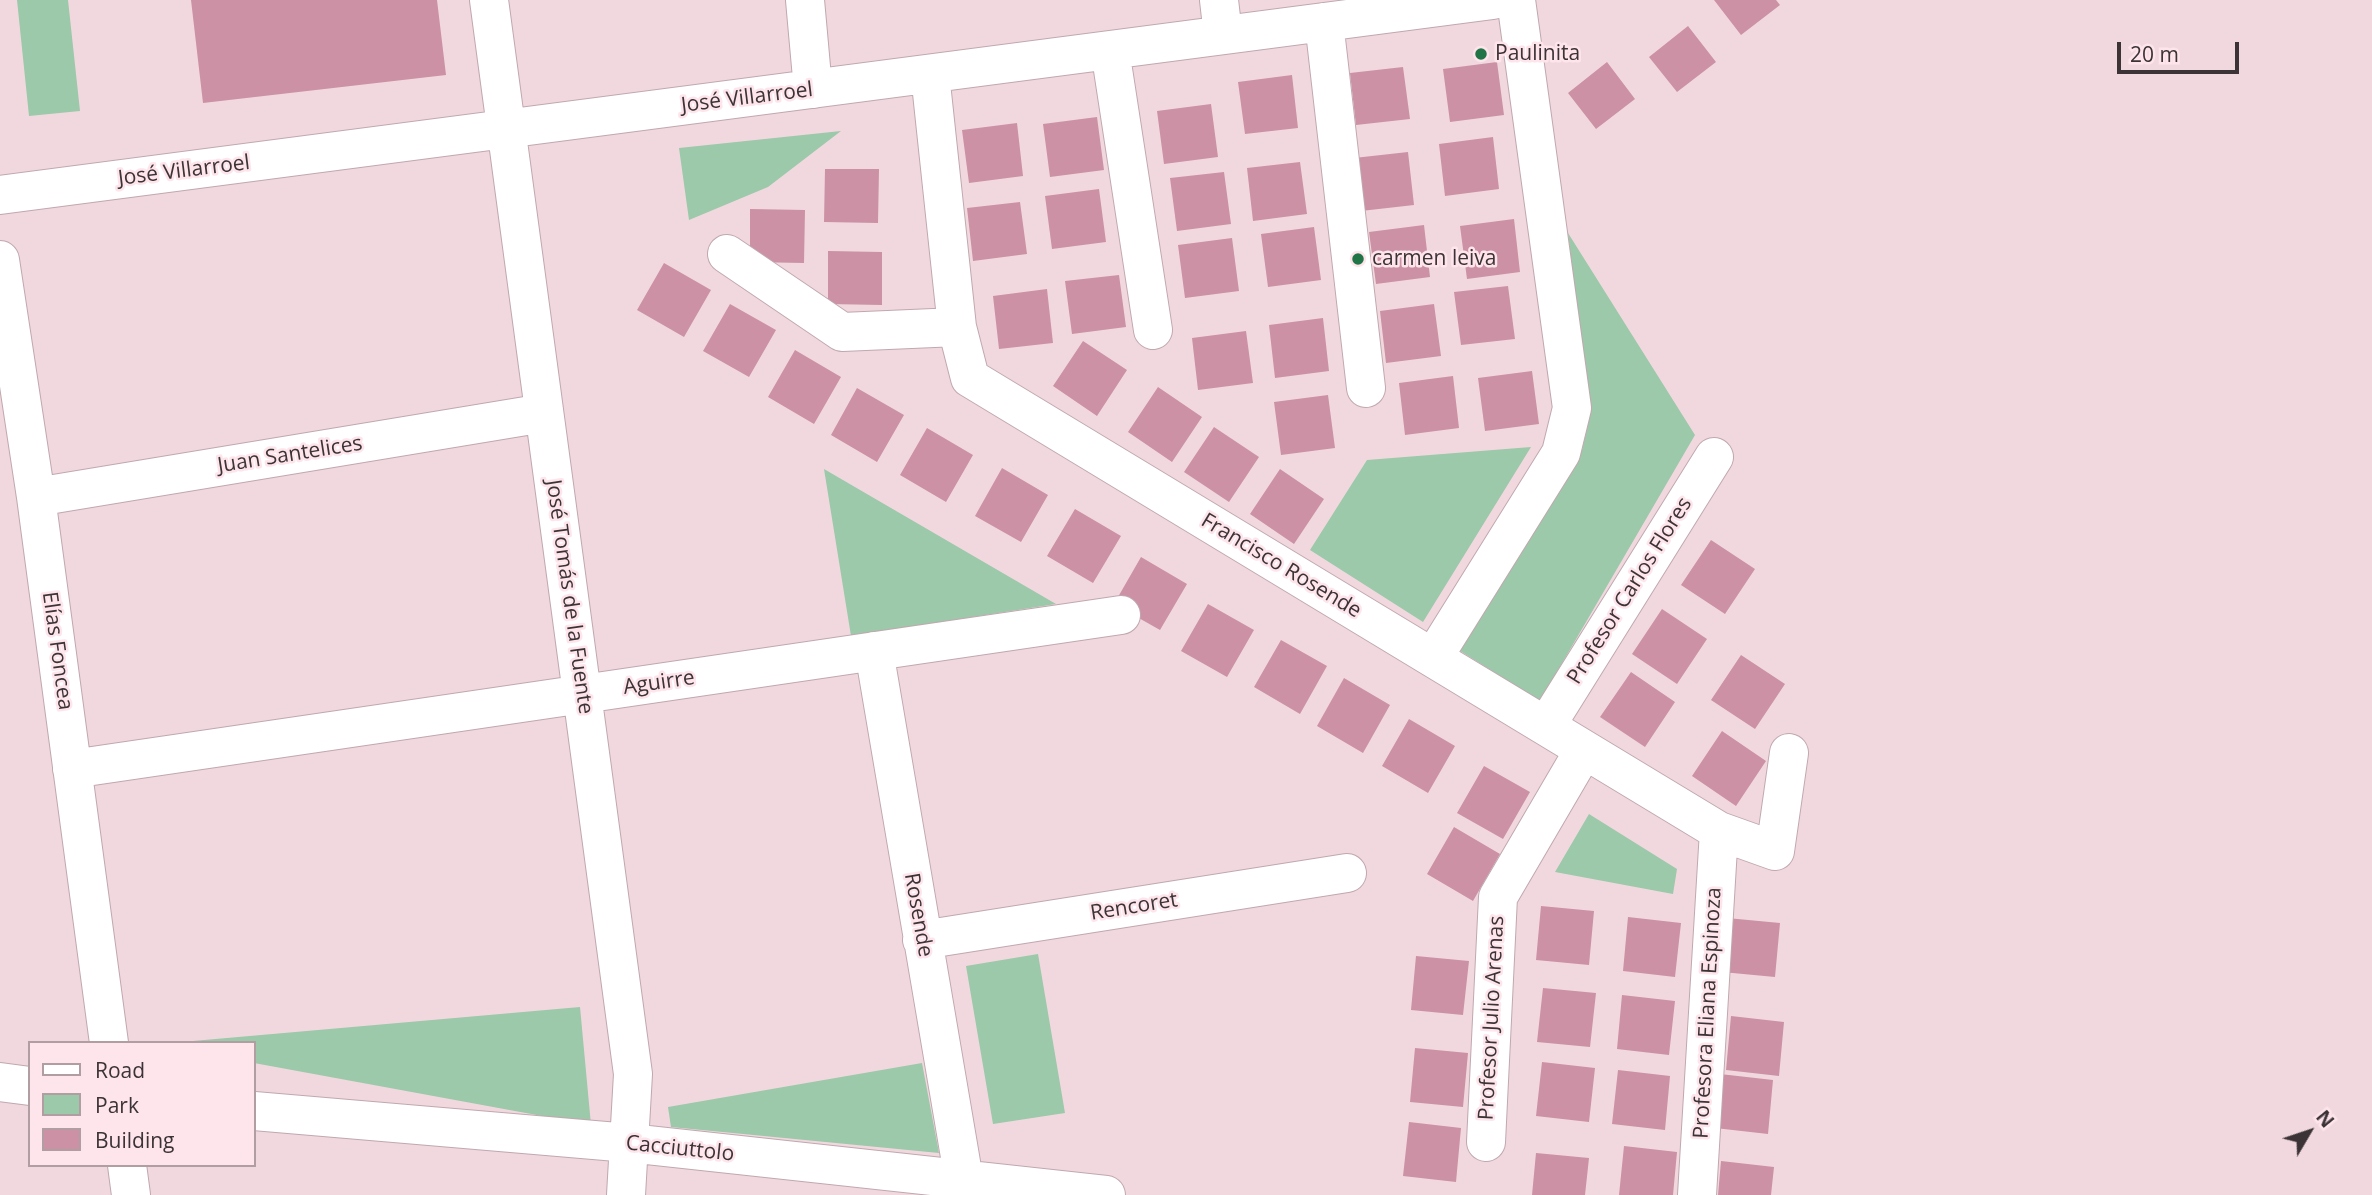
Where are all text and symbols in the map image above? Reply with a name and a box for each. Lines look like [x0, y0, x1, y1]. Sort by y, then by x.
scale bar [2120, 28, 2242, 72]
text: 20 m [2130, 40, 2179, 68]
place label: Paulinita [1495, 41, 1580, 67]
marker: Paulinita [1473, 46, 1489, 62]
street label: José Villarroel [680, 77, 814, 119]
street label: José Villarroel [117, 150, 251, 192]
place label: carmen leiva [1372, 246, 1496, 272]
marker: carmen leiva [1350, 251, 1366, 267]
street label: Juan Santelices [216, 431, 364, 479]
street label: José Tomás de la Fuente [540, 478, 598, 716]
street label: Profesor Carlos Flores [1562, 493, 1698, 689]
street label: Francisco Rosende [1196, 508, 1366, 624]
street label: Elías Foncea [36, 590, 78, 712]
street label: Aguirre [622, 666, 696, 700]
street label: Rosende [898, 871, 938, 959]
street label: Profesora Eliana Espinoza [1689, 887, 1727, 1139]
street label: Rencoret [1088, 888, 1180, 926]
street label: Profesor Julio Arenas [1474, 915, 1510, 1121]
legend [28, 1041, 256, 1167]
text: Road [95, 1056, 145, 1084]
text: Park [95, 1091, 139, 1119]
north arrow [2274, 1097, 2344, 1167]
text: N [2310, 1105, 2340, 1133]
text: Building [95, 1126, 174, 1154]
street label: Cacciuttolo [625, 1131, 735, 1167]

